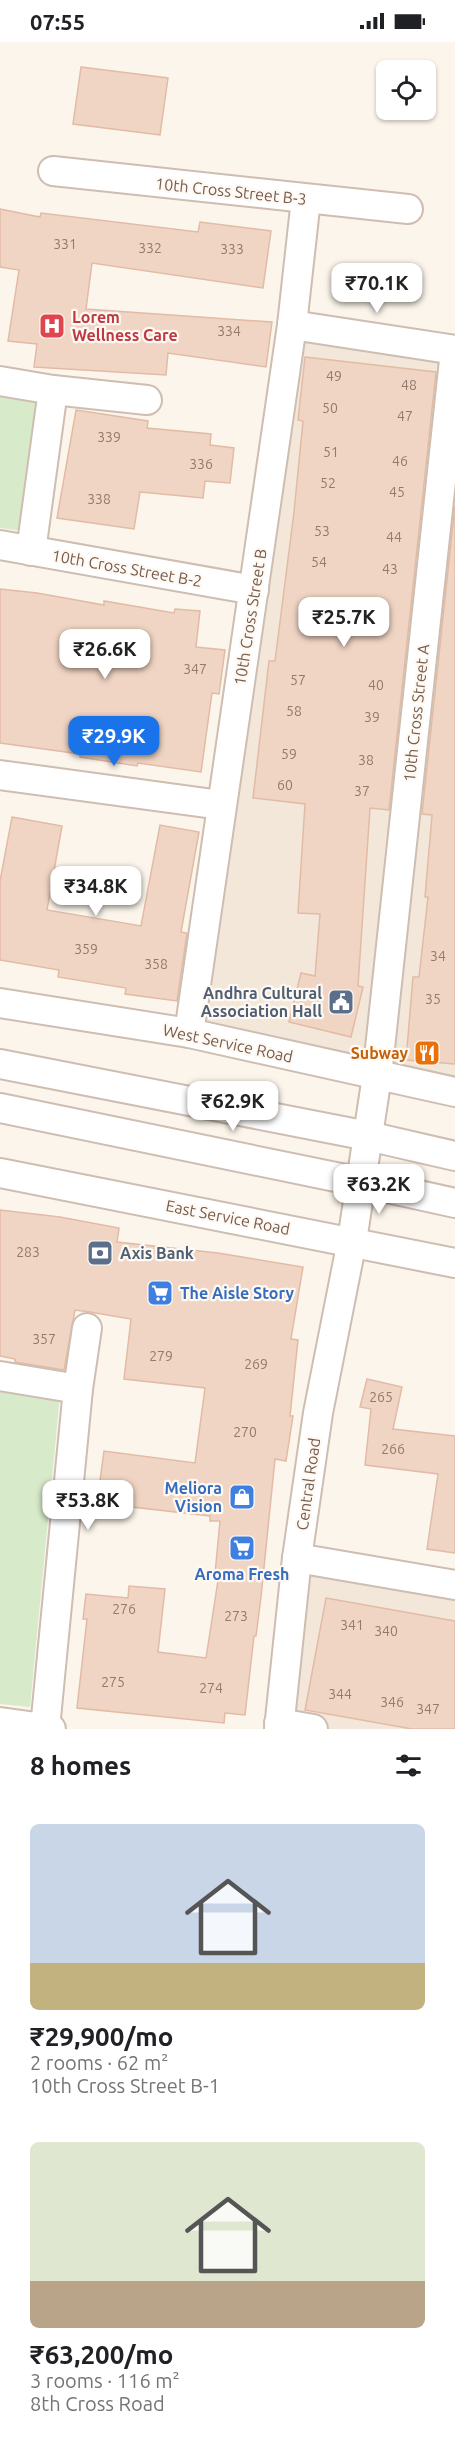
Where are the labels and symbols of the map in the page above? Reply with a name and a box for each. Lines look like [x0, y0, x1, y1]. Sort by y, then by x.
street label: 10th Cross Street B-3 [154, 174, 308, 208]
house number: 331 [53, 236, 77, 252]
house number: 332 [138, 240, 162, 256]
house number: 333 [220, 241, 244, 257]
pin: ₹70.1K [328, 263, 426, 314]
place label: Lorem Wellness Care [72, 308, 178, 344]
hospital icon: Lorem Wellness Care [37, 311, 67, 341]
house number: 334 [217, 323, 241, 339]
house number: 49 [326, 368, 342, 384]
house number: 48 [401, 377, 417, 393]
house number: 50 [322, 400, 338, 416]
house number: 47 [397, 408, 413, 424]
house number: 339 [97, 429, 121, 445]
house number: 51 [323, 444, 339, 460]
house number: 46 [392, 453, 408, 469]
house number: 336 [189, 456, 213, 472]
house number: 52 [320, 475, 336, 491]
house number: 45 [389, 484, 405, 500]
house number: 338 [87, 491, 111, 507]
house number: 53 [314, 523, 330, 539]
house number: 44 [386, 529, 402, 545]
street label: 10th Cross Street B-2 [51, 546, 203, 590]
street label: 10th Cross Street B [230, 547, 270, 687]
house number: 54 [311, 554, 327, 570]
house number: 43 [382, 561, 398, 577]
pin: ₹25.7K [295, 597, 393, 648]
pin: ₹26.6K [56, 629, 154, 680]
street label: 10th Cross Street A [400, 643, 432, 783]
house number: 347 [183, 661, 207, 677]
house number: 57 [290, 672, 306, 688]
house number: 40 [368, 677, 384, 693]
house number: 58 [286, 703, 302, 719]
house number: 39 [364, 709, 380, 725]
pin: ₹29.9K [65, 716, 163, 767]
house number: 59 [281, 746, 297, 762]
house number: 38 [358, 752, 374, 768]
house number: 60 [277, 777, 293, 793]
house number: 37 [354, 783, 370, 799]
pin: ₹34.8K [47, 866, 145, 917]
house number: 359 [74, 941, 98, 957]
house number: 34 [430, 948, 446, 964]
house number: 358 [144, 956, 168, 972]
place label: Andhra Cultural Association Hall [201, 984, 322, 1020]
public building icon: Andhra Cultural Association Hall [326, 987, 356, 1017]
house number: 35 [425, 991, 441, 1007]
street label: West Service Road [161, 1020, 295, 1066]
restaurant icon: Subway [412, 1038, 442, 1068]
place label: Subway [351, 1044, 409, 1062]
pin: ₹62.9K [184, 1081, 282, 1132]
pin: ₹63.2K [330, 1164, 428, 1215]
street label: East Service Road [164, 1196, 292, 1238]
bank icon: Axis Bank [85, 1238, 115, 1268]
house number: 283 [16, 1244, 40, 1260]
place label: Axis Bank [120, 1244, 194, 1262]
supermarket icon: The Aisle Story [145, 1278, 175, 1308]
place label: The Aisle Story [180, 1284, 294, 1302]
house number: 357 [32, 1331, 56, 1347]
house number: 279 [149, 1348, 173, 1364]
house number: 269 [244, 1356, 268, 1372]
house number: 265 [369, 1389, 393, 1405]
house number: 270 [233, 1424, 257, 1440]
street label: Central Road [293, 1437, 323, 1531]
house number: 266 [381, 1441, 405, 1457]
place label: Meliora Vision [164, 1479, 222, 1515]
pin: ₹53.8K [39, 1480, 137, 1531]
shop icon: Meliora Vision [227, 1482, 257, 1512]
supermarket icon: Aroma Fresh [227, 1533, 257, 1563]
place label: Aroma Fresh [195, 1565, 289, 1583]
house number: 276 [112, 1601, 136, 1617]
house number: 273 [224, 1608, 248, 1624]
house number: 341 [340, 1617, 364, 1633]
house number: 340 [374, 1623, 398, 1639]
house number: 275 [101, 1674, 125, 1690]
house number: 274 [199, 1680, 223, 1696]
house number: 344 [328, 1686, 352, 1702]
house number: 346 [380, 1694, 404, 1710]
house number: 347 [416, 1701, 440, 1717]

